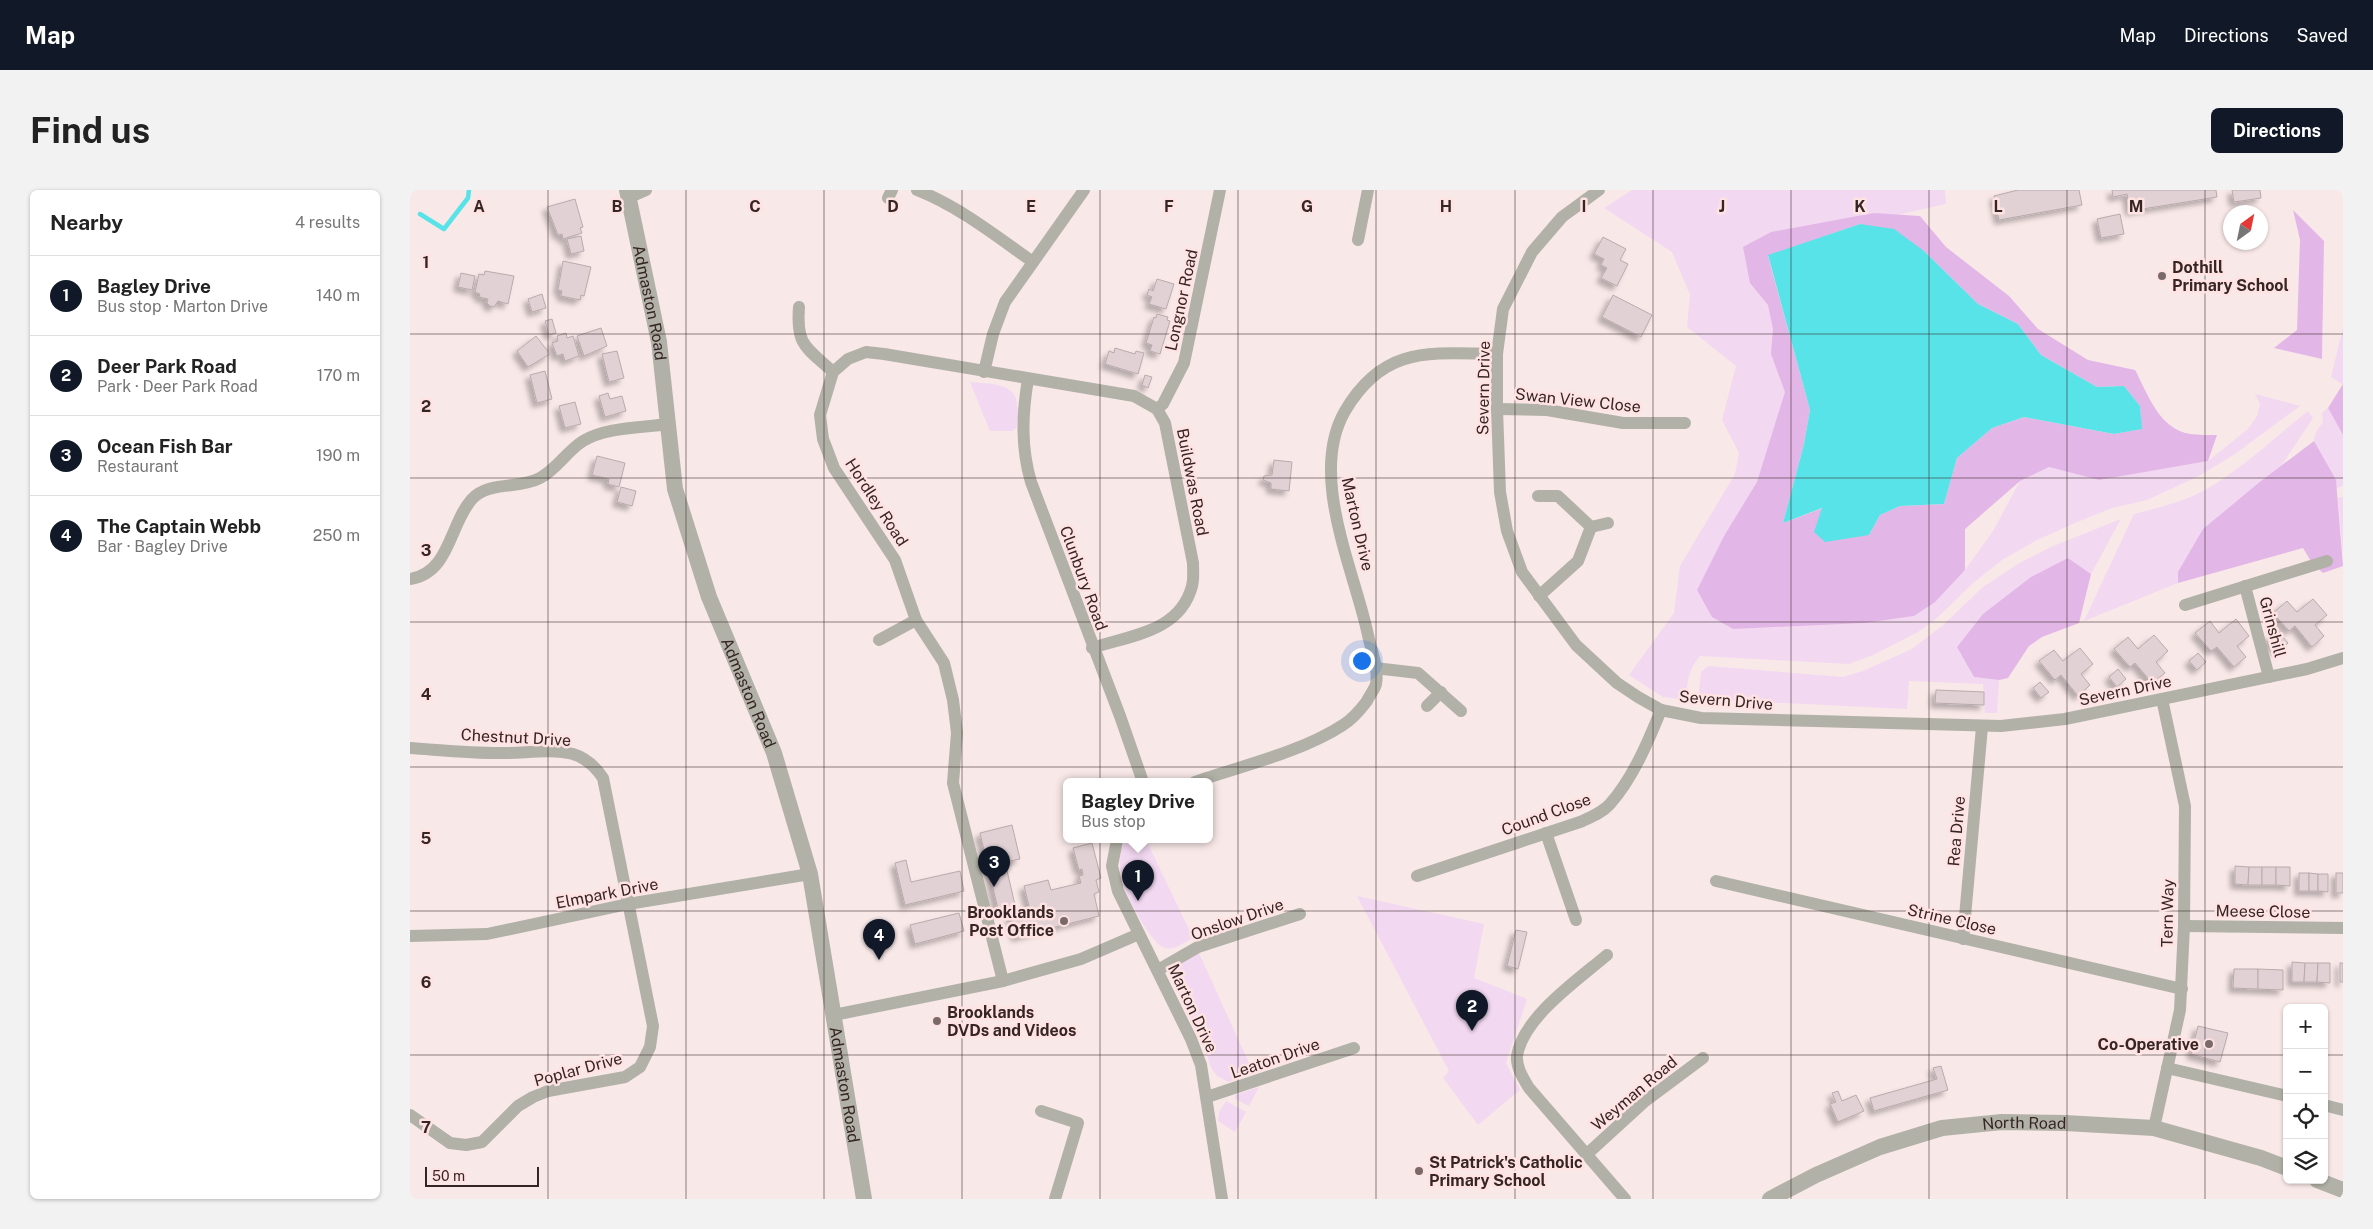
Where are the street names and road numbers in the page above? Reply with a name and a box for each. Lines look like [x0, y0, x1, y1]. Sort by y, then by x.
street label: Admaston Road [629, 243, 670, 361]
street label: Longnor Road [1161, 248, 1202, 353]
street label: Severn Drive [1473, 341, 1494, 435]
street label: Swan View Close [1514, 384, 1642, 417]
street label: Buildwas Road [1173, 427, 1212, 537]
street label: Hordley Road [841, 455, 912, 550]
street label: Marton Drive [1338, 475, 1378, 573]
street label: Clunbury Road [1056, 523, 1111, 633]
street label: Grinshill [2255, 595, 2290, 660]
street label: Admaston Road [717, 635, 780, 751]
street label: Severn Drive [2077, 671, 2173, 710]
street label: Severn Drive [1678, 687, 1774, 714]
street label: Chestnut Drive [460, 725, 572, 750]
street label: Cound Close [1499, 790, 1593, 839]
street label: Rea Drive [1944, 795, 1969, 867]
street label: Elmpark Drive [554, 874, 660, 913]
street label: Tern Way [2157, 878, 2178, 947]
street label: Onslow Drive [1188, 895, 1286, 944]
street label: Strine Close [1906, 900, 1998, 939]
street label: Meese Close [2215, 901, 2311, 922]
street label: Marton Drive [1164, 961, 1221, 1055]
street label: Admaston Road [825, 1025, 863, 1144]
street label: Leaton Drive [1228, 1034, 1322, 1083]
street label: Poplar Drive [532, 1049, 624, 1090]
street label: Weyman Road [1588, 1052, 1681, 1135]
street label: North Road [1981, 1113, 2066, 1134]

